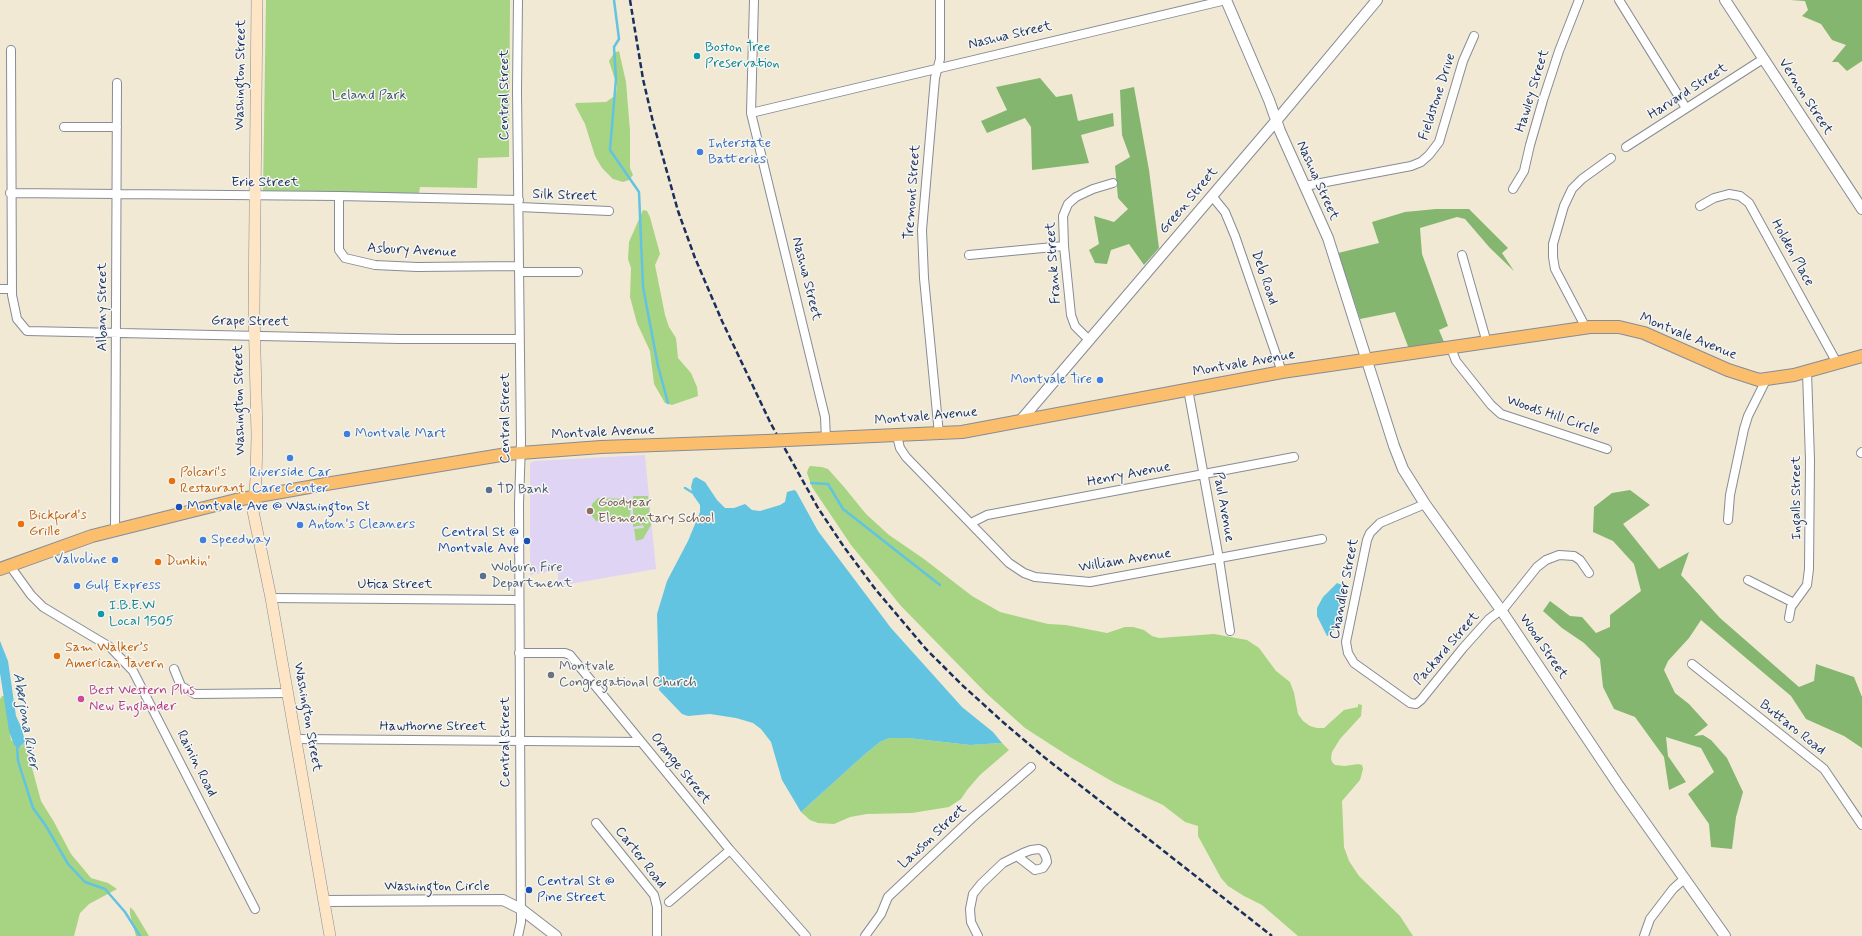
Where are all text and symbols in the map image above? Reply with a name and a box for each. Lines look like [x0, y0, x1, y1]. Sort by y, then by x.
street label: Nashua Street [967, 18, 1053, 54]
street label: Washington Street [232, 19, 250, 131]
place label: Boston Tree Preservation [705, 40, 780, 72]
street label: Hawley Street [1512, 48, 1554, 134]
street label: Central Street [497, 50, 513, 140]
marker: Boston Tree Preservation [692, 51, 702, 61]
street label: Fieldstone Drive [1416, 51, 1460, 143]
street label: Vernon Street [1774, 56, 1836, 138]
street label: Harvard Street [1645, 60, 1731, 124]
park label: Leland Park [332, 88, 406, 104]
place label: Interstate Batteries [708, 136, 771, 168]
street label: Nashua Street [1292, 139, 1342, 223]
street label: Tremont Street [901, 144, 925, 240]
marker: Interstate Batteries [695, 147, 705, 157]
street label: Green Street [1156, 164, 1222, 238]
street label: Erie Street [231, 175, 299, 191]
street label: Silk Street [532, 186, 598, 206]
street label: Holden Place [1767, 217, 1817, 289]
street label: Frank Street [1043, 221, 1065, 305]
street label: Nashua Street [788, 236, 824, 322]
street label: Asbury Avenue [367, 240, 457, 262]
street label: Deb Road [1247, 249, 1281, 307]
street label: Albany Street [95, 262, 111, 352]
street label: Montvale Avenue [1637, 310, 1739, 364]
street label: Grape Street [211, 313, 289, 331]
street label: Washington Street [231, 344, 249, 456]
street label: Montvale Avenue [1192, 347, 1296, 381]
place label: Montvale Tire [1011, 372, 1092, 388]
street label: Central Street [498, 373, 514, 463]
marker: Montvale Tire [1095, 375, 1105, 385]
street label: Woods Hill Circle [1504, 392, 1602, 440]
street label: Montvale Avenue [874, 404, 978, 430]
street label: Montvale Avenue [551, 422, 655, 444]
place label: Montvale Mart [355, 426, 447, 442]
marker: Montvale Mart [342, 429, 352, 439]
marker: Riverside Car Care Center [285, 453, 295, 463]
street label: Ingalls Street [1789, 456, 1805, 540]
street label: Henry Avenue [1086, 459, 1172, 491]
place label: Polcari's Restaurant [180, 465, 245, 498]
place label: Riverside Car Care Center [249, 465, 331, 498]
street label: Paul Avenue [1209, 471, 1237, 543]
marker: Polcari's Restaurant [167, 476, 177, 486]
place label: TD Bank [497, 482, 549, 498]
marker: TD Bank [484, 485, 494, 495]
place label: Goodyear Elementary School [598, 495, 714, 528]
place label: Montvale Ave @ Washington St [187, 499, 370, 515]
marker: Montvale Ave @ Washington St [174, 502, 184, 512]
marker: Goodyear Elementary School [585, 506, 595, 516]
place label: Bickford's Grille [29, 508, 87, 540]
place label: Anton's Cleaners [308, 517, 415, 533]
marker: Bickford's Grille [16, 519, 26, 529]
marker: Anton's Cleaners [295, 520, 305, 530]
place label: Central St @ Montvale Ave [438, 525, 519, 558]
place label: Speedway [211, 532, 271, 548]
marker: Speedway [198, 535, 208, 545]
marker: Central St @ Montvale Ave [522, 536, 532, 546]
street label: Chandler Street [1327, 537, 1363, 641]
street label: William Avenue [1078, 545, 1172, 577]
place label: Valvoline [54, 552, 107, 568]
place label: Dunkin' [166, 554, 210, 570]
marker: Valvoline [110, 555, 120, 565]
marker: Dunkin' [153, 557, 163, 567]
place label: Woburn Fire Department [491, 560, 572, 592]
marker: Woburn Fire Department [478, 571, 488, 581]
street label: Utica Street [358, 577, 432, 593]
place label: Gulf Express [85, 578, 161, 594]
marker: Gulf Express [72, 581, 82, 591]
place label: I.B.E.W Local 1505 [109, 598, 174, 630]
marker: I.B.E.W Local 1505 [96, 609, 106, 619]
street label: Packard Street [1411, 609, 1483, 689]
street label: Wood Street [1515, 611, 1571, 683]
place label: Sam Walker’s American Tavern [65, 640, 164, 672]
marker: Sam Walker’s American Tavern [52, 651, 62, 661]
place label: Montvale Congregational Church [559, 659, 697, 692]
street label: Washington Street [289, 661, 325, 773]
marker: Montvale Congregational Church [546, 670, 556, 680]
water label: Aberjona River [8, 671, 42, 771]
place label: Best Western Plus New Englander [89, 683, 195, 716]
marker: Best Western Plus New Englander [76, 694, 86, 704]
street label: Central Street [498, 697, 514, 787]
street label: Buttaro Road [1756, 697, 1828, 759]
street label: Hawthorne Street [380, 719, 486, 735]
street label: Rainin Road [172, 728, 220, 800]
street label: Orange Street [646, 730, 714, 808]
street label: Lawson Street [895, 801, 971, 873]
street label: Carter Road [611, 824, 669, 892]
place label: Central St @ Pine Street [537, 874, 615, 906]
street label: Washington Circle [384, 879, 490, 895]
marker: Central St @ Pine Street [524, 885, 534, 895]

